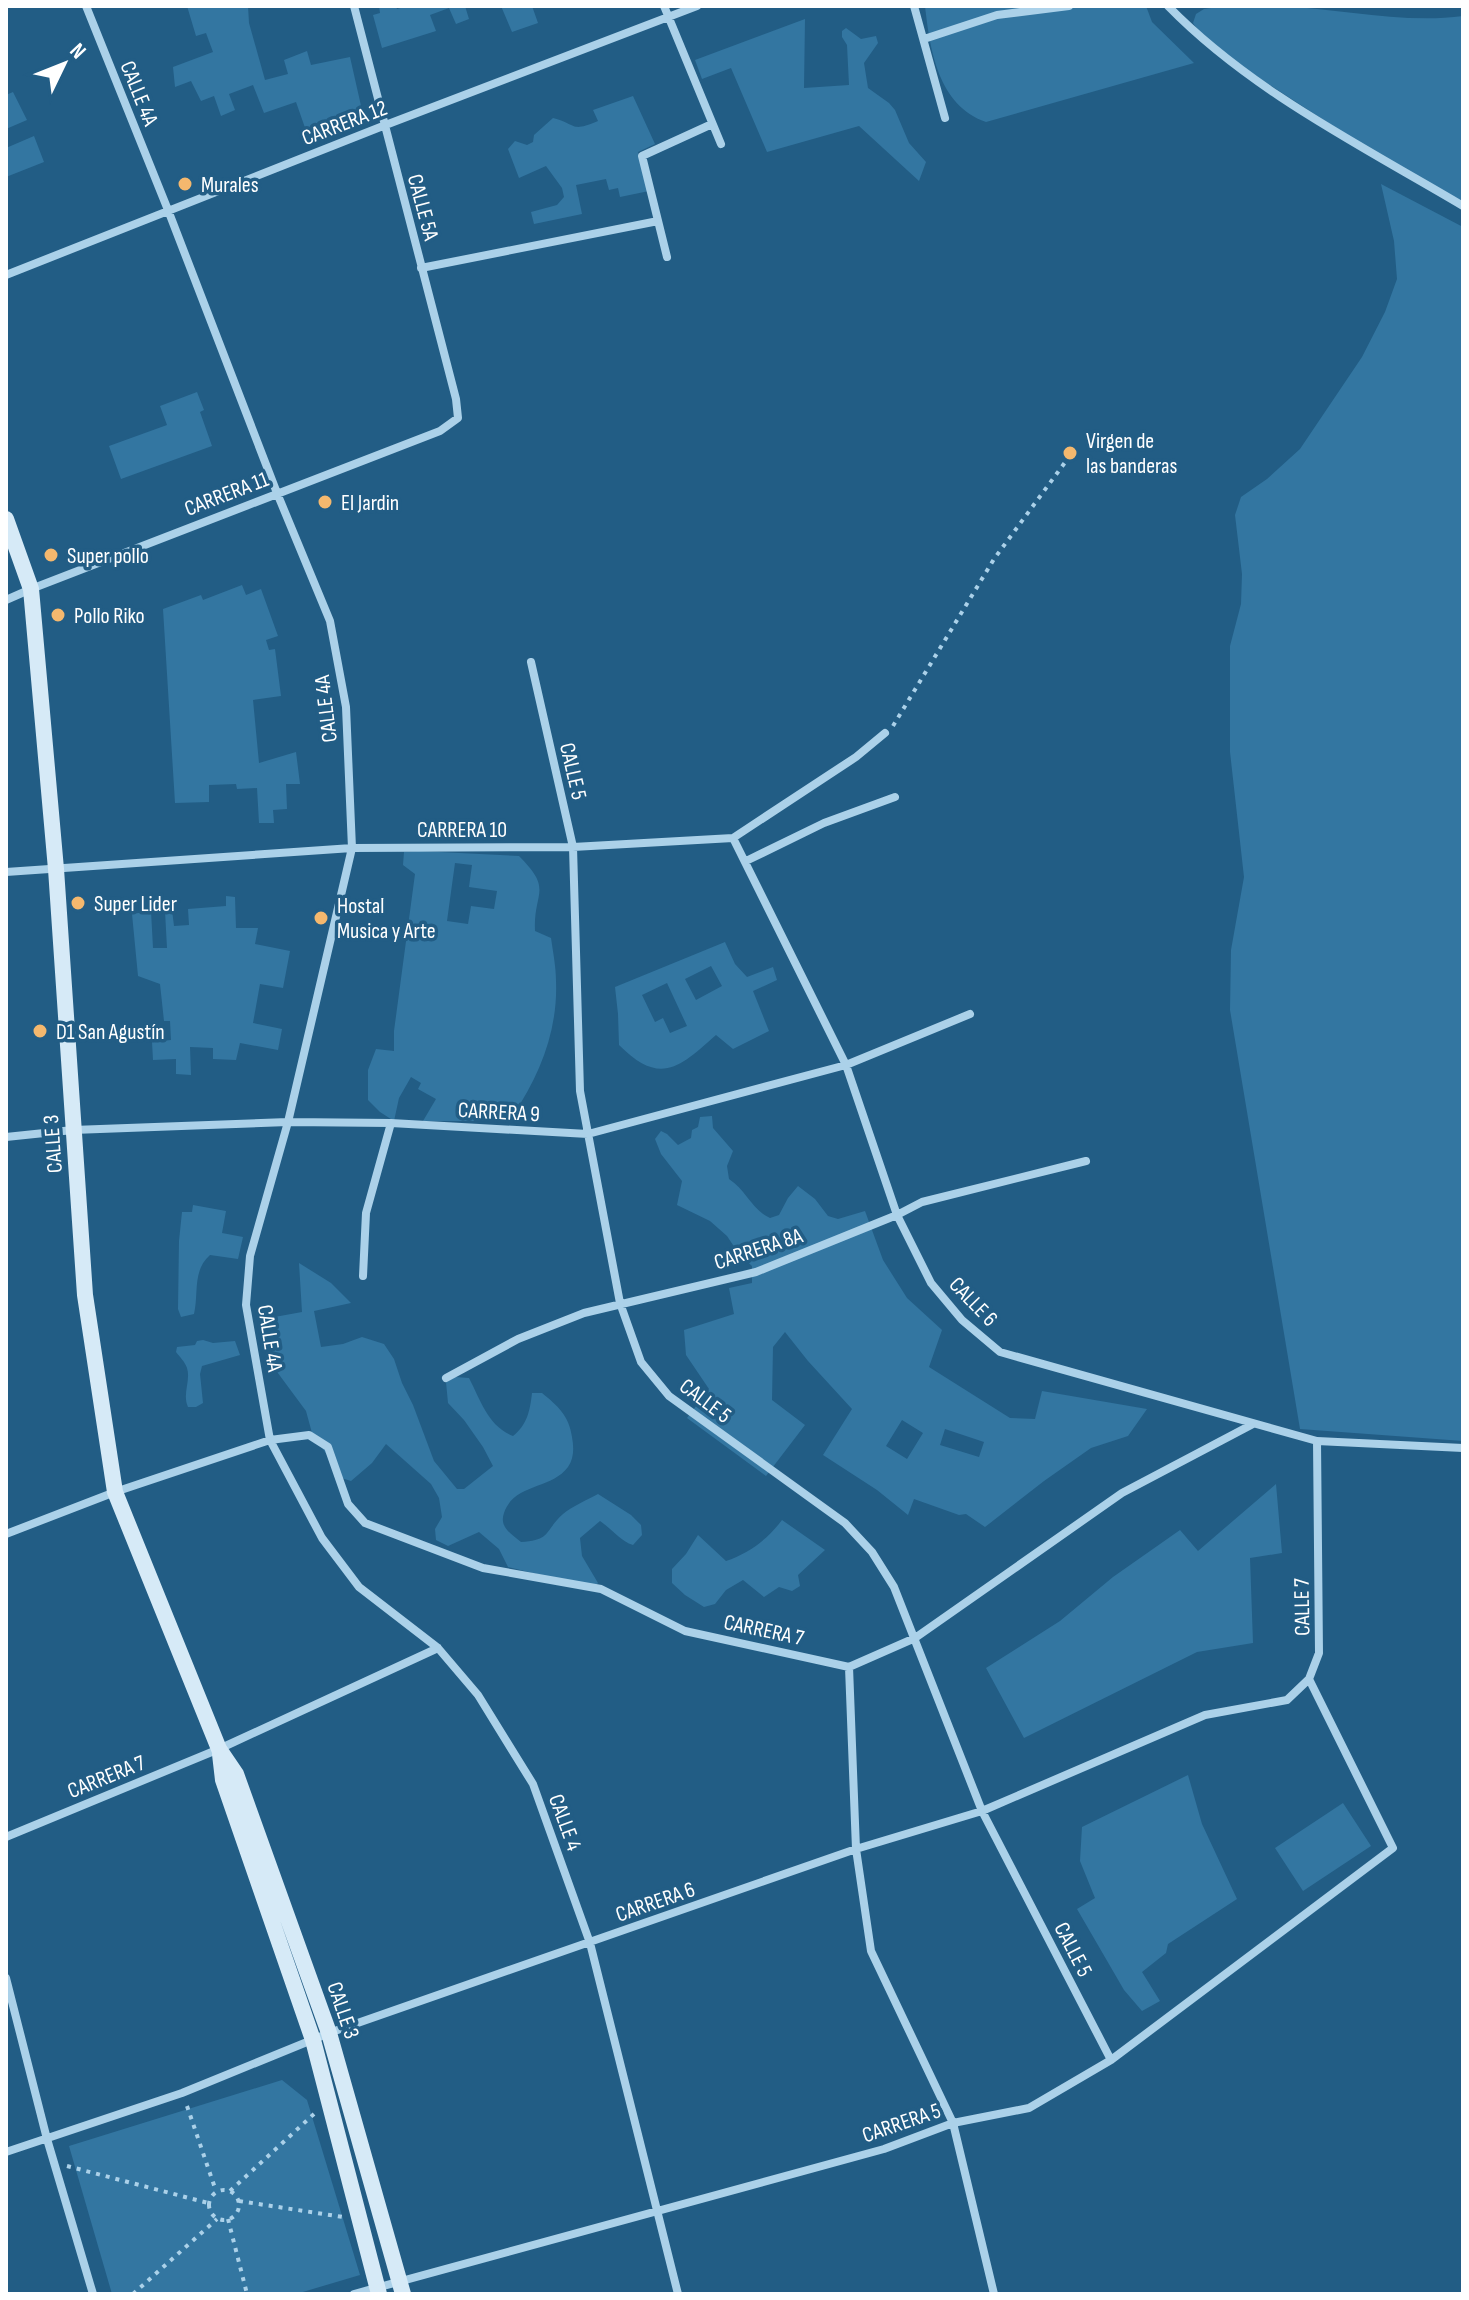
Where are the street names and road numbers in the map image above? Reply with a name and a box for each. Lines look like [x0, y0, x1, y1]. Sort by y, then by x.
street label: CALLE 4A [113, 57, 164, 130]
street label: CARRERA 12 [298, 95, 391, 152]
street label: CALLE 5A [401, 171, 444, 244]
street label: CARRERA 11 [181, 466, 273, 523]
street label: CALLE 4A [309, 673, 344, 744]
street label: CALLE 5 [553, 740, 592, 803]
street label: CARRERA 10 [417, 817, 507, 844]
street label: CARRERA 9 [457, 1097, 541, 1128]
street label: CALLE 3 [38, 1114, 69, 1174]
street label: CARRERA 8A [711, 1222, 807, 1276]
street label: CALLE 6 [943, 1272, 1003, 1332]
street label: CALLE 4A [251, 1303, 288, 1374]
street label: CALLE 5 [674, 1373, 736, 1429]
street label: CALLE 7 [1288, 1578, 1317, 1636]
street label: CARRERA 7 [721, 1609, 806, 1652]
street label: CARRERA 7 [64, 1750, 149, 1805]
street label: CALLE 4 [542, 1791, 587, 1854]
street label: CARRERA 6 [612, 1876, 699, 1929]
street label: CALLE 5 [1048, 1918, 1098, 1982]
street label: CALLE 3 [320, 1979, 365, 2042]
street label: CARRERA 5 [859, 2097, 944, 2149]

